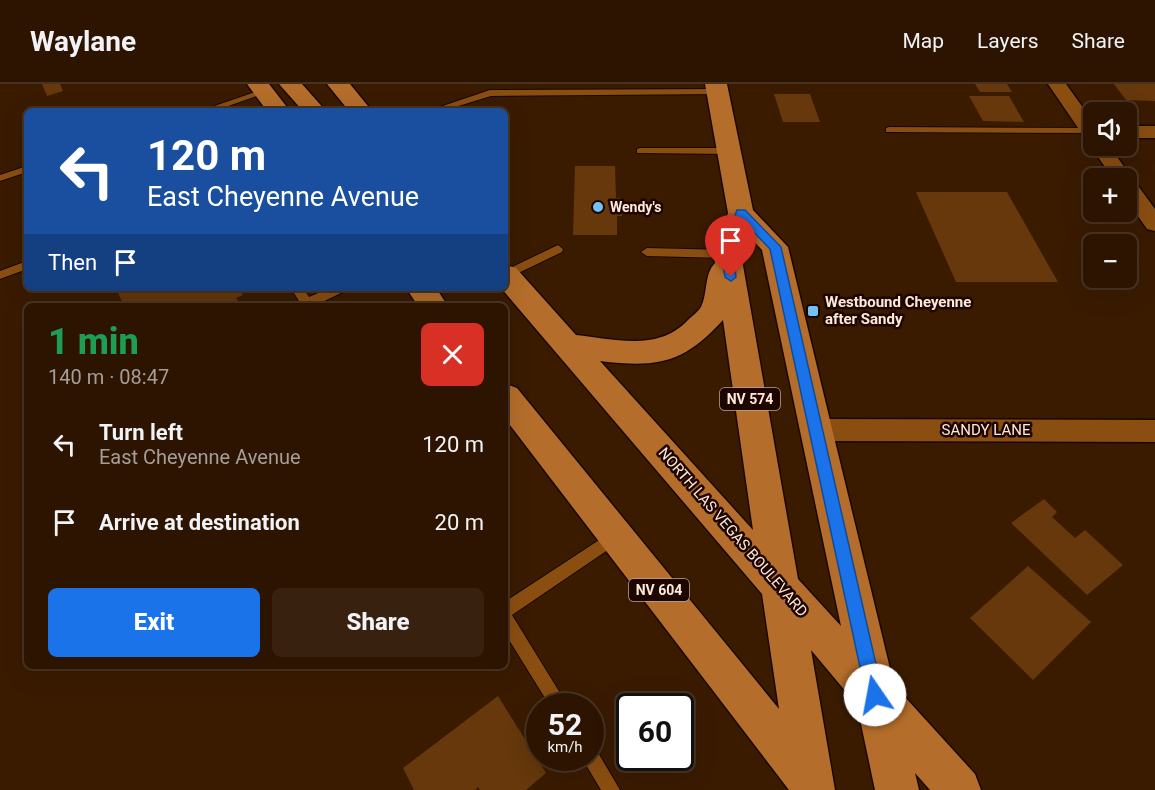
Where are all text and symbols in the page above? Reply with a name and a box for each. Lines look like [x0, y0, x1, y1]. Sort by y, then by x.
text: Waylane [30, 25, 136, 58]
text: Map [902, 29, 944, 53]
text: Layers [977, 29, 1038, 53]
text: Share [1071, 29, 1125, 53]
map controls [1083, 102, 1137, 288]
button: sound [1083, 102, 1137, 156]
text: 120 m [147, 131, 266, 180]
icon: left [48, 132, 126, 210]
button: + [1083, 168, 1137, 222]
text: East Cheyenne Avenue [147, 181, 419, 213]
place label: Wendy's [610, 199, 661, 215]
marker: Wendy's [591, 200, 605, 214]
pin [705, 215, 756, 277]
icon: arrive [714, 224, 747, 257]
button: − [1083, 234, 1137, 288]
icon: arrive [109, 246, 142, 279]
text: Then [48, 250, 97, 275]
place label: Westbound Cheyenne after Sandy [825, 293, 971, 328]
marker: Westbound Cheyenne after Sandy [806, 304, 820, 318]
text: 1 min [48, 321, 139, 363]
button: close [421, 323, 484, 386]
text: 140 m · 08:47 [48, 365, 169, 389]
road number: NV 574 [720, 388, 780, 410]
text: Turn left [99, 420, 183, 445]
street label: SANDY LANE [942, 421, 1031, 439]
icon: left [48, 428, 81, 461]
text: 120 m [422, 432, 484, 457]
street label: NORTH LAS VEGAS BOULEVARD [655, 444, 811, 620]
text: East Cheyenne Avenue [99, 445, 301, 469]
icon: arrive [48, 506, 81, 539]
text: Arrive at destination [99, 510, 300, 535]
text: 20 m [435, 510, 484, 535]
road number: NV 604 [629, 579, 689, 601]
button: Exit [48, 588, 260, 657]
button: Share [272, 588, 484, 657]
position arrow [843, 663, 907, 727]
speed limit sign: 60 [616, 693, 694, 771]
text: 52 [548, 707, 582, 742]
text: km/h [547, 738, 583, 756]

